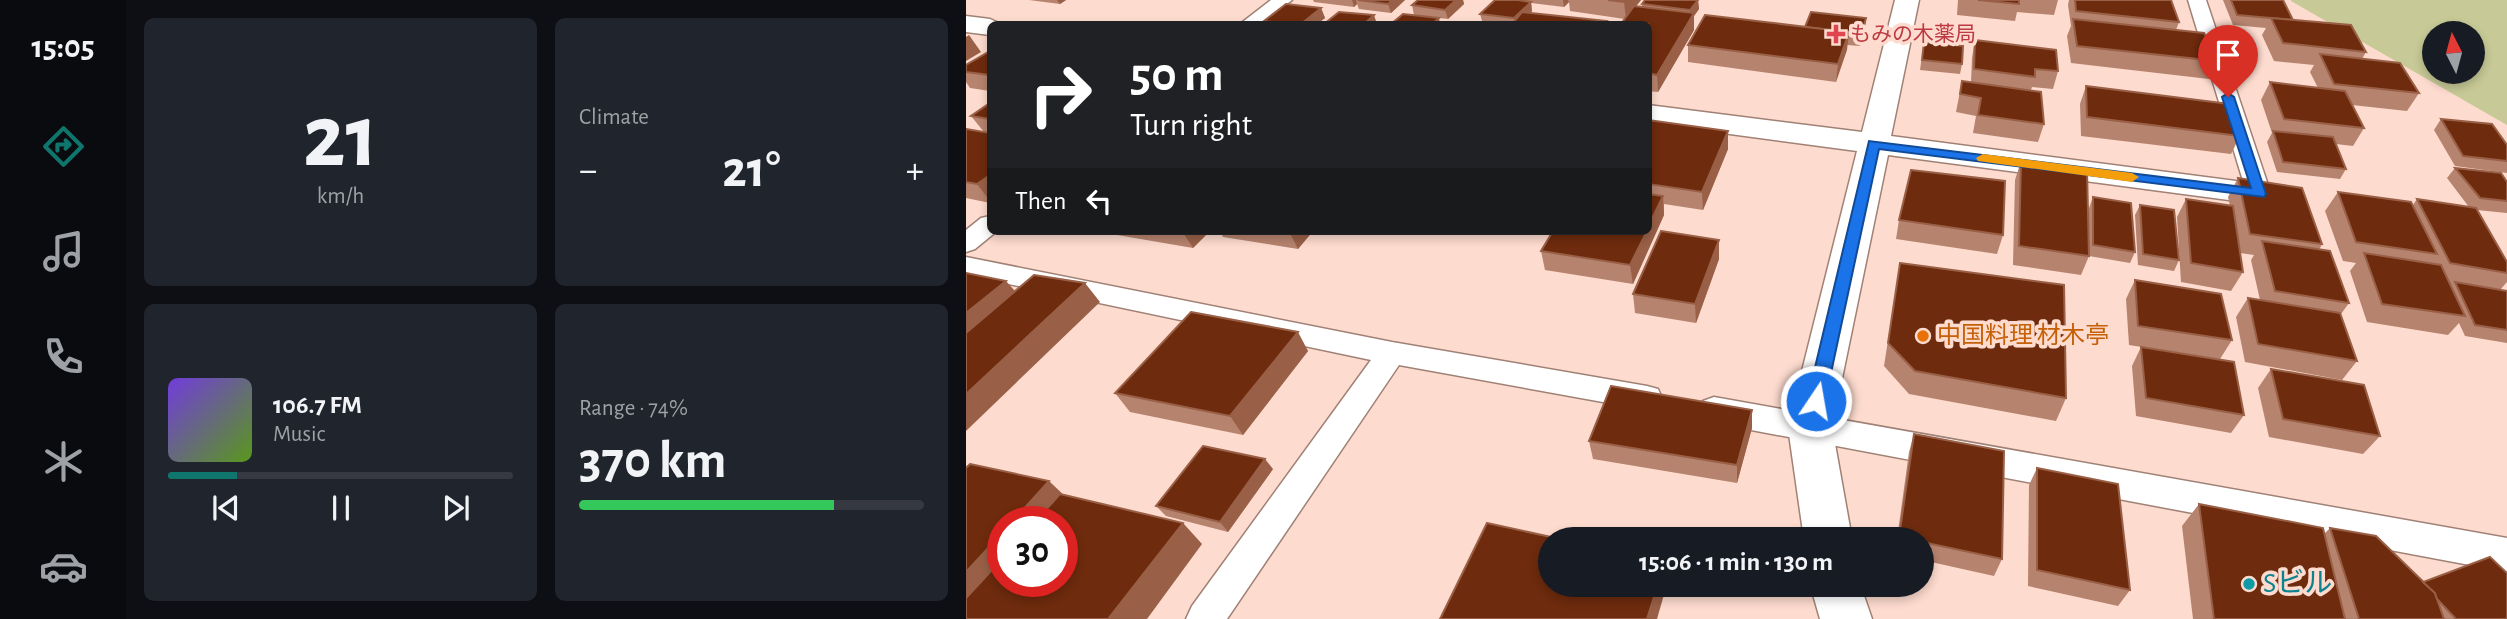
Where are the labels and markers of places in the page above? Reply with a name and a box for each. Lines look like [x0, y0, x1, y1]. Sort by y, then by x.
place label: もみの木薬局 [1850, 23, 1976, 45]
pin [2198, 25, 2258, 97]
marker: もみの木薬局 [1828, 26, 1844, 42]
place label: 中国料理 材木亭 [1937, 322, 2109, 348]
marker: 中国料理 材木亭 [1915, 328, 1931, 344]
place label: Sビル [2263, 568, 2332, 598]
marker: Sビル [2241, 576, 2257, 592]

